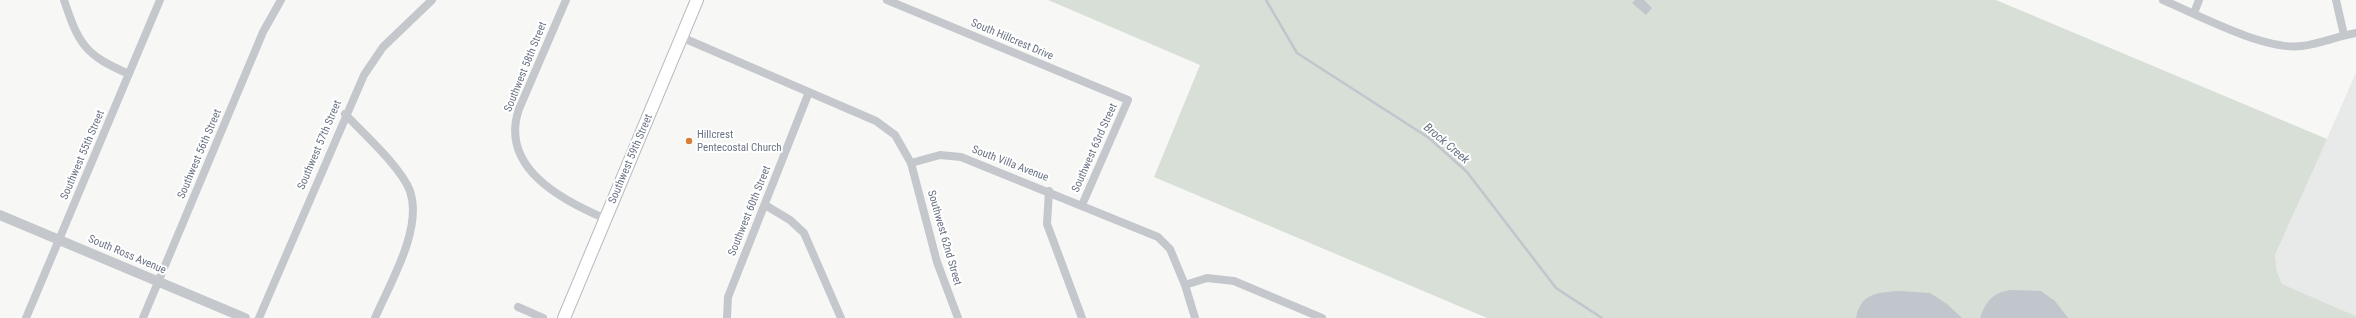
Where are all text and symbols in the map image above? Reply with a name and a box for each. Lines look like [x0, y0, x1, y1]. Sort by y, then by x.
street label: South Hillcrest Drive [969, 17, 1055, 63]
street label: Southwest 58th Street [502, 20, 550, 114]
street label: Southwest 57th Street [295, 98, 345, 192]
street label: Southwest 63rd Street [1069, 101, 1121, 195]
street label: Southwest 56th Street [175, 107, 225, 201]
street label: Southwest 55th Street [58, 108, 108, 202]
street label: Southwest 59th Street [606, 112, 656, 206]
water label: Brock Creek [1420, 121, 1472, 167]
place label: Hillcrest Pentecostal Church [697, 128, 782, 154]
marker: Hillcrest Pentecostal Church [684, 136, 694, 146]
street label: South Villa Avenue [970, 143, 1050, 185]
street label: Southwest 60th Street [726, 164, 774, 258]
street label: Southwest 62nd Street [924, 189, 964, 287]
street label: South Ross Avenue [86, 233, 168, 277]

